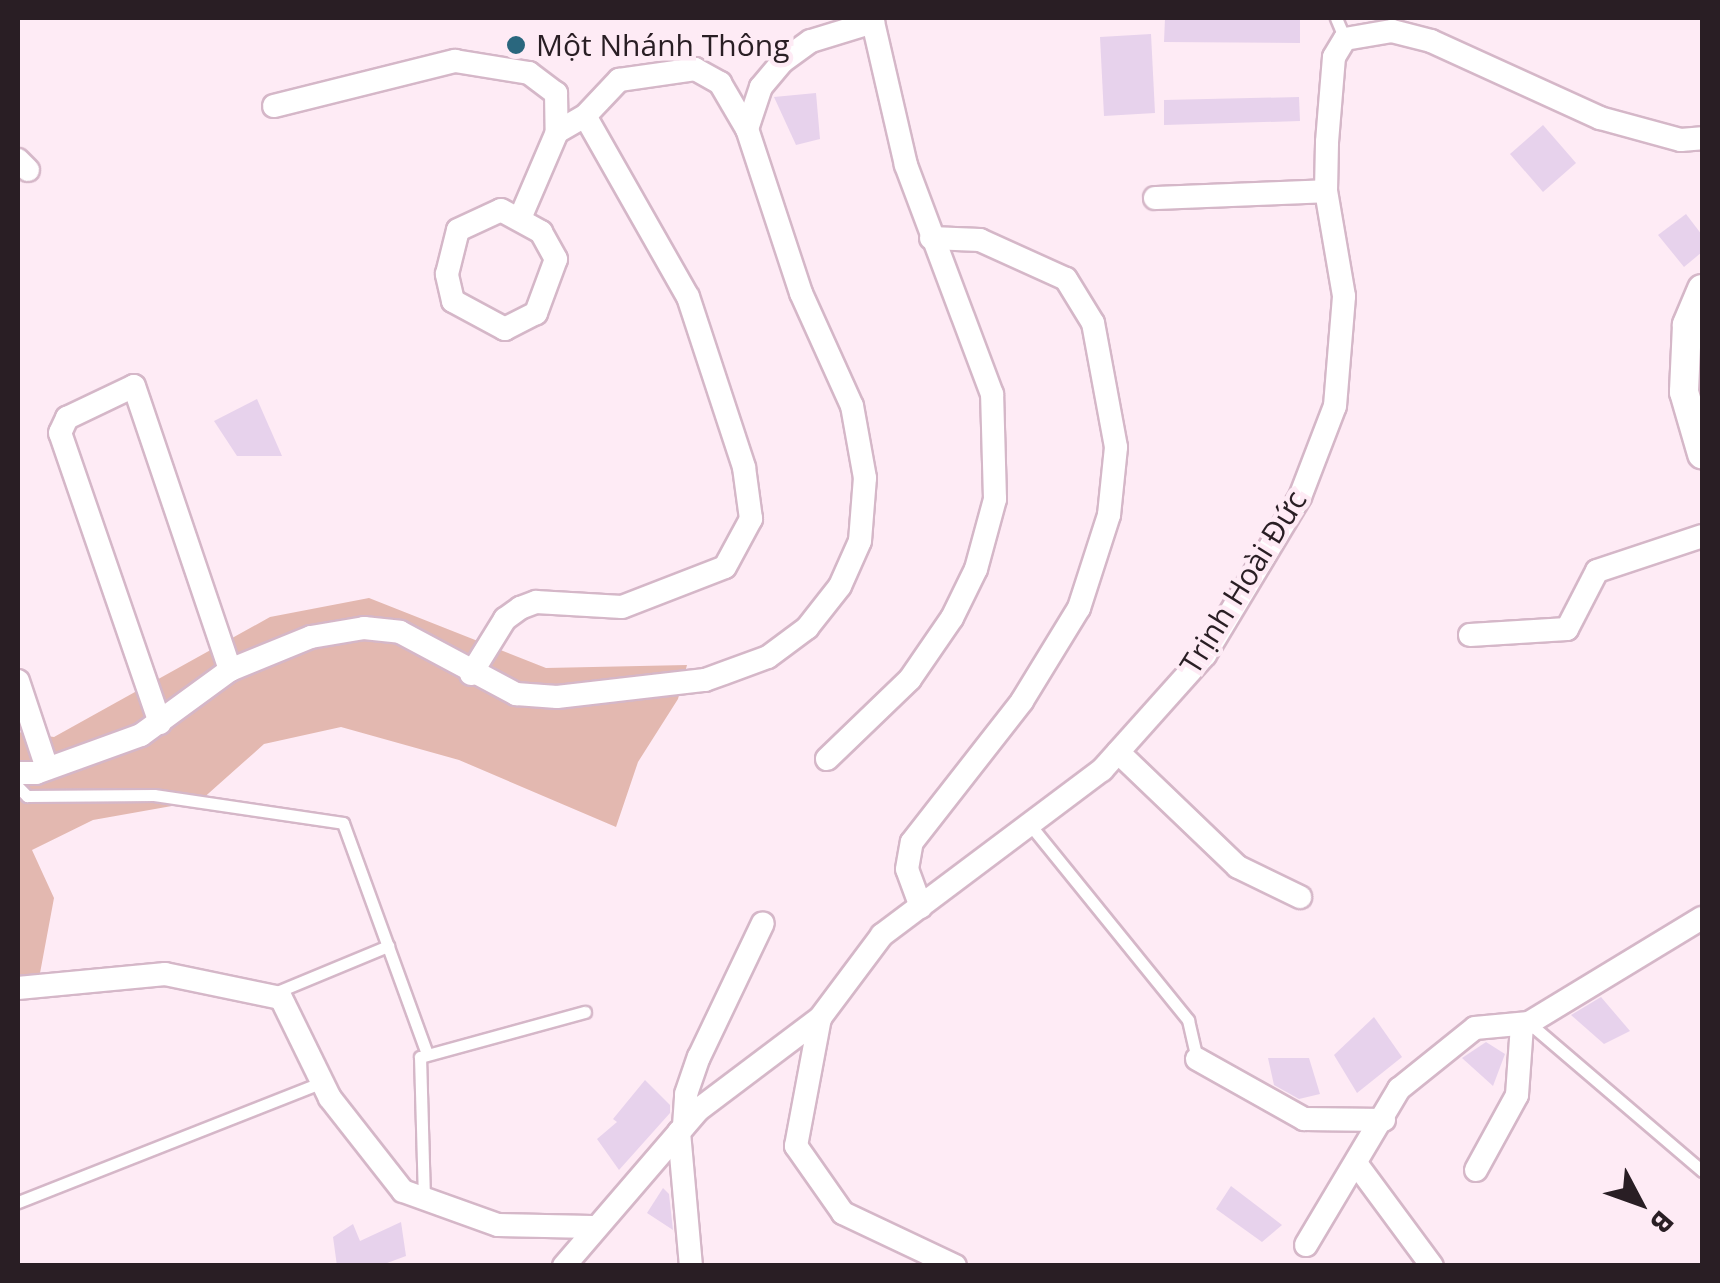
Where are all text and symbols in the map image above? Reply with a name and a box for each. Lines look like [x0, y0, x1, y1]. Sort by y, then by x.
place label: Một Nhánh Thông [536, 27, 789, 63]
marker: Một Nhánh Thông [505, 34, 527, 56]
street label: Trịnh Hoài Đức [1172, 484, 1314, 680]
north arrow [1590, 1153, 1690, 1253]
text: B [1642, 1203, 1683, 1242]

